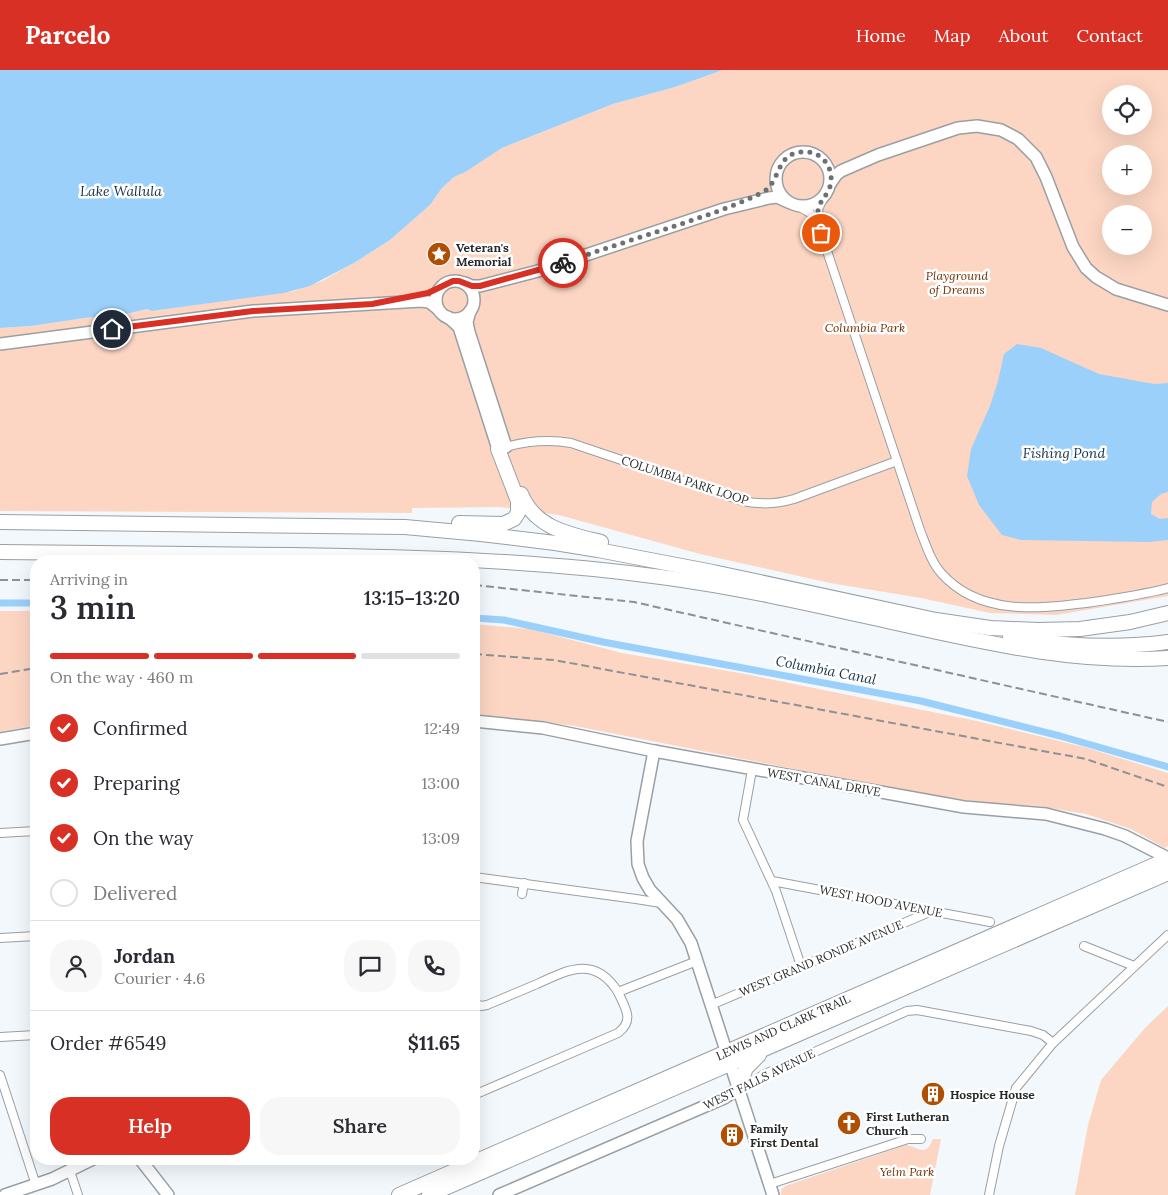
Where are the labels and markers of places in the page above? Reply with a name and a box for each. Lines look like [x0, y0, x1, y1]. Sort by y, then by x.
pin [800, 212, 842, 254]
place label: Veteran's Memorial [456, 240, 512, 269]
place icon: Veteran's Memorial [426, 241, 452, 267]
pin [91, 308, 133, 350]
building icon: Hospice House [920, 1081, 946, 1107]
place label: Hospice House [950, 1087, 1035, 1102]
place label: First Lutheran Church [866, 1109, 950, 1138]
church icon: First Lutheran Church [836, 1110, 862, 1136]
place label: Family First Dental [750, 1121, 819, 1150]
building icon: Family First Dental [719, 1122, 745, 1148]

